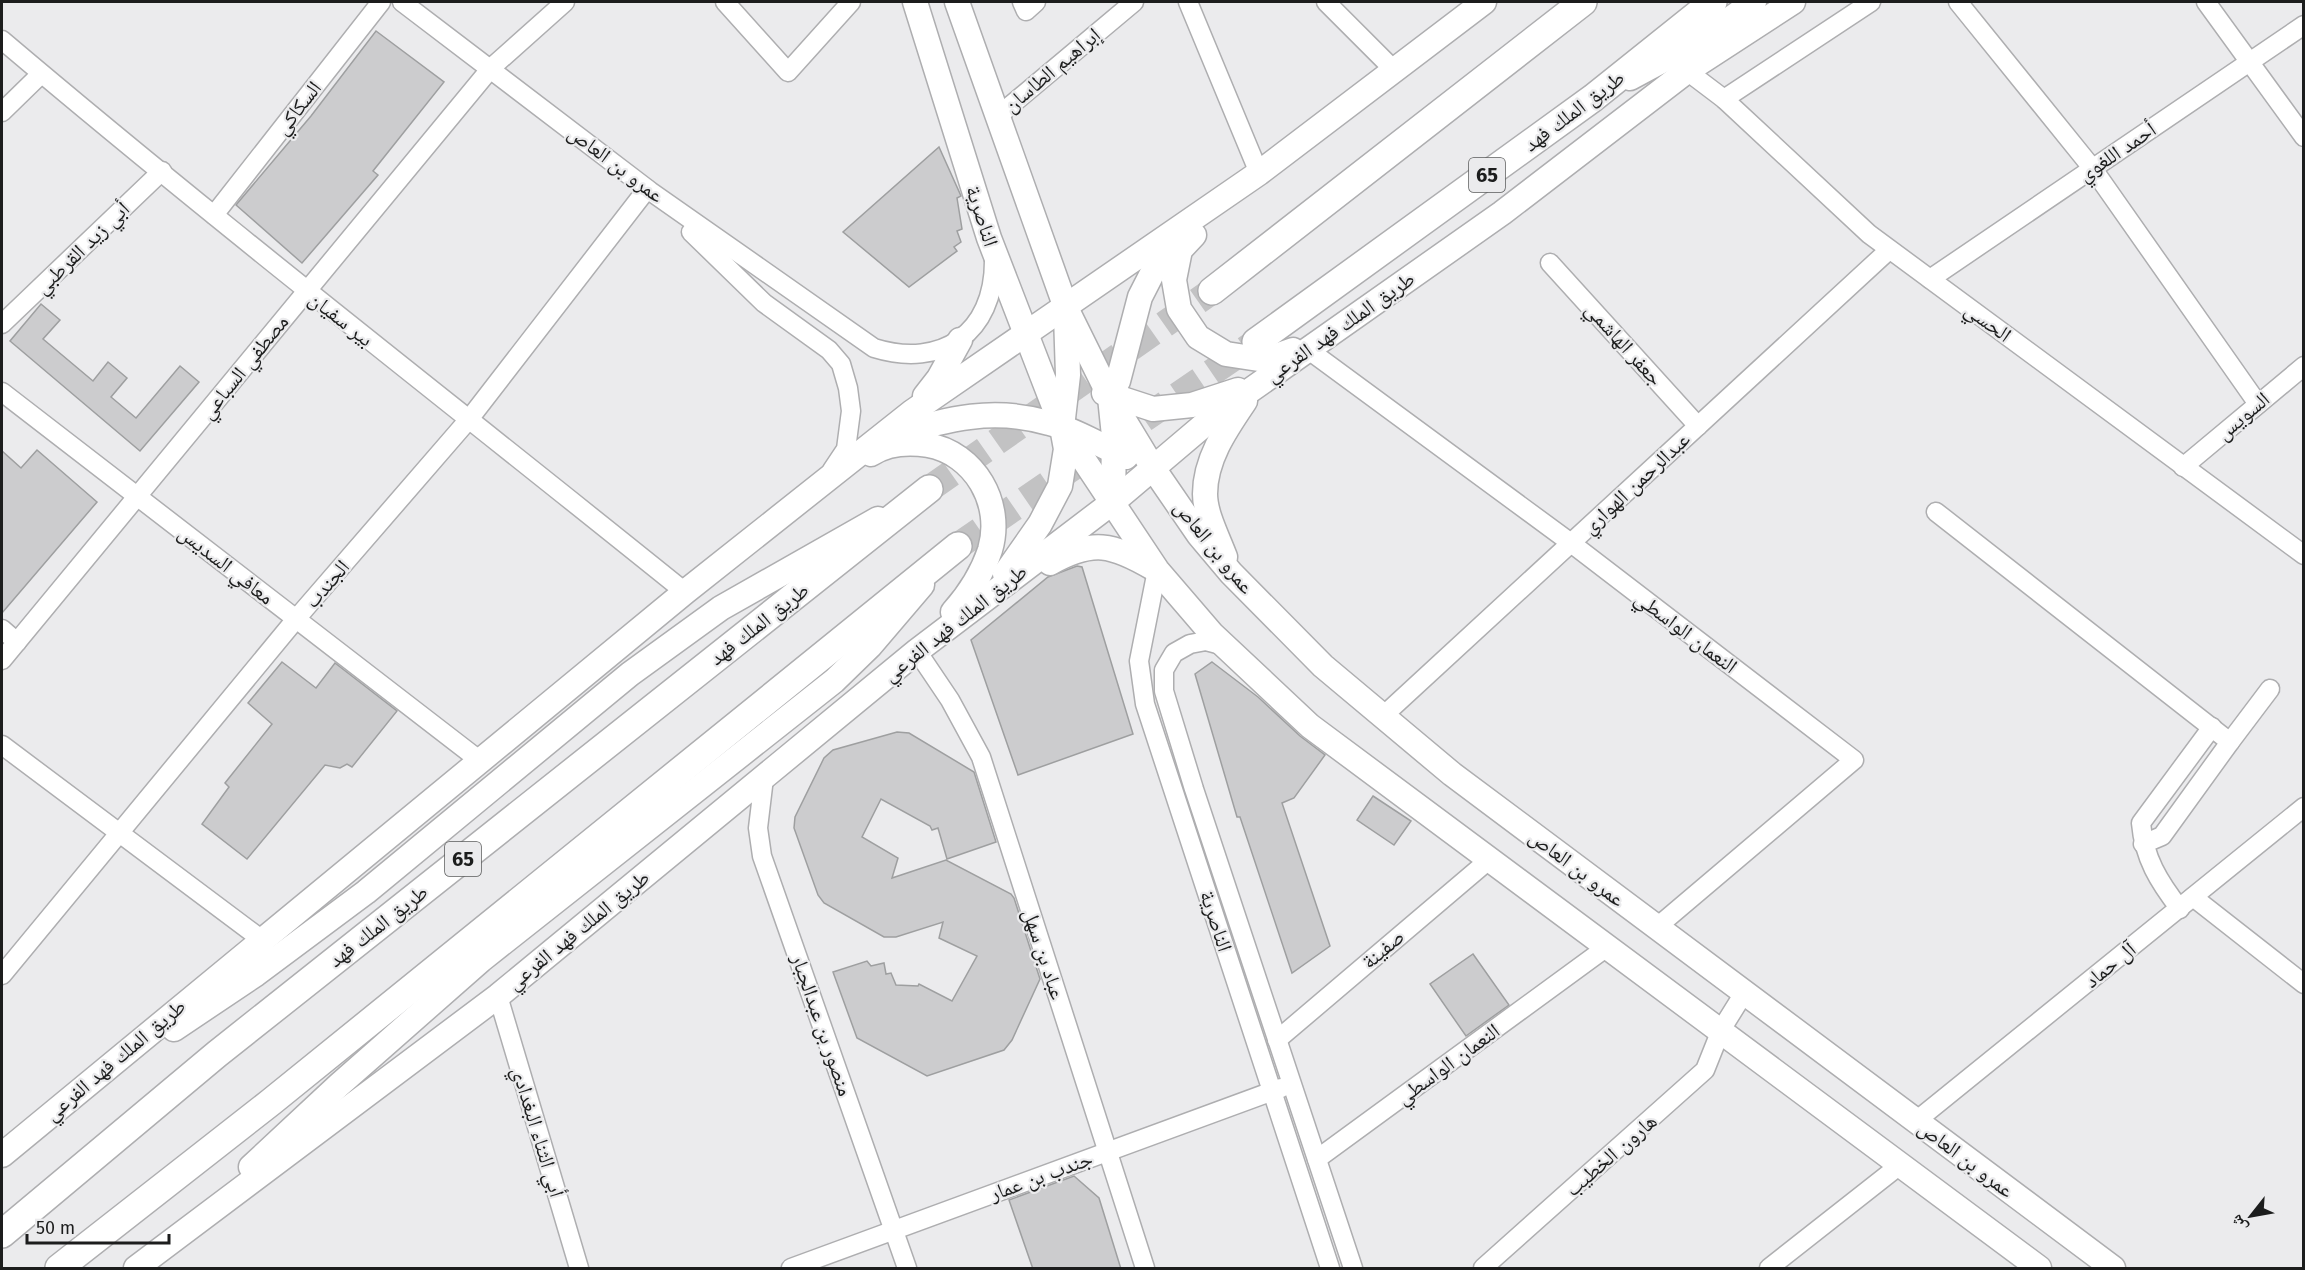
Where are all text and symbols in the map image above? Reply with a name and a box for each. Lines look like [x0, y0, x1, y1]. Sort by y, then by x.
street label: إبراهيم الطاسان [998, 22, 1106, 119]
street label: طريق الملك فهد [1518, 65, 1630, 157]
street label: السكاكي [269, 76, 330, 142]
street label: أحمد اللغوي [2073, 116, 2163, 190]
street label: عمرو بن العاص [563, 120, 669, 209]
road number: 65 [1469, 158, 1505, 192]
street label: الناصرية [960, 182, 1004, 250]
street label: أبي زيد القرطبي [29, 196, 137, 302]
street label: طريق الملك فهد الفرعي [1260, 266, 1422, 391]
street label: بير سفيان [304, 286, 378, 352]
street label: الحسي [1957, 296, 2017, 350]
street label: جعفر الهاشمي [1577, 297, 1668, 394]
street label: مصطفي السباعي [194, 309, 297, 427]
street label: السويس [2211, 386, 2275, 446]
street label: عبدالرحمن الهواري [1577, 426, 1698, 542]
street label: عمرو بن العاص [1168, 495, 1260, 599]
street label: معافي السديس [171, 520, 279, 613]
street label: الجندب [299, 554, 355, 614]
street label: طريق الملك فهد الفرعي [878, 558, 1035, 690]
street label: طريق الملك فهد [704, 577, 814, 671]
street label: النعمان الواسطي [1628, 585, 1742, 682]
street label: عمرو بن العاص [1524, 824, 1630, 913]
road number: 65 [445, 842, 481, 876]
street label: طريق الملك فهد الفرعي [501, 864, 657, 998]
street label: طريق الملك فهد [323, 879, 433, 973]
street label: الناصرية [1194, 887, 1238, 955]
street label: عباد بن سهل [1017, 905, 1071, 1003]
street label: صفينة [1356, 924, 1410, 974]
street label: آل حماد [2079, 936, 2142, 994]
street label: منصور بن عبدالجبار [785, 949, 859, 1100]
street label: طريق الملك فهد الفرعي [39, 993, 193, 1129]
street label: النعمان الواسطي [1391, 1018, 1507, 1113]
street label: أبي الثناء البغدادي [503, 1064, 570, 1201]
street label: هارون الخطيب [1560, 1108, 1662, 1202]
street label: عمرو بن العاص [1913, 1115, 2019, 1204]
street label: جندب بن عمار [985, 1145, 1096, 1207]
north arrow [2221, 1186, 2281, 1246]
scale bar [27, 1207, 170, 1245]
text: ش [2226, 1211, 2251, 1236]
text: 50 m [36, 1217, 75, 1239]

